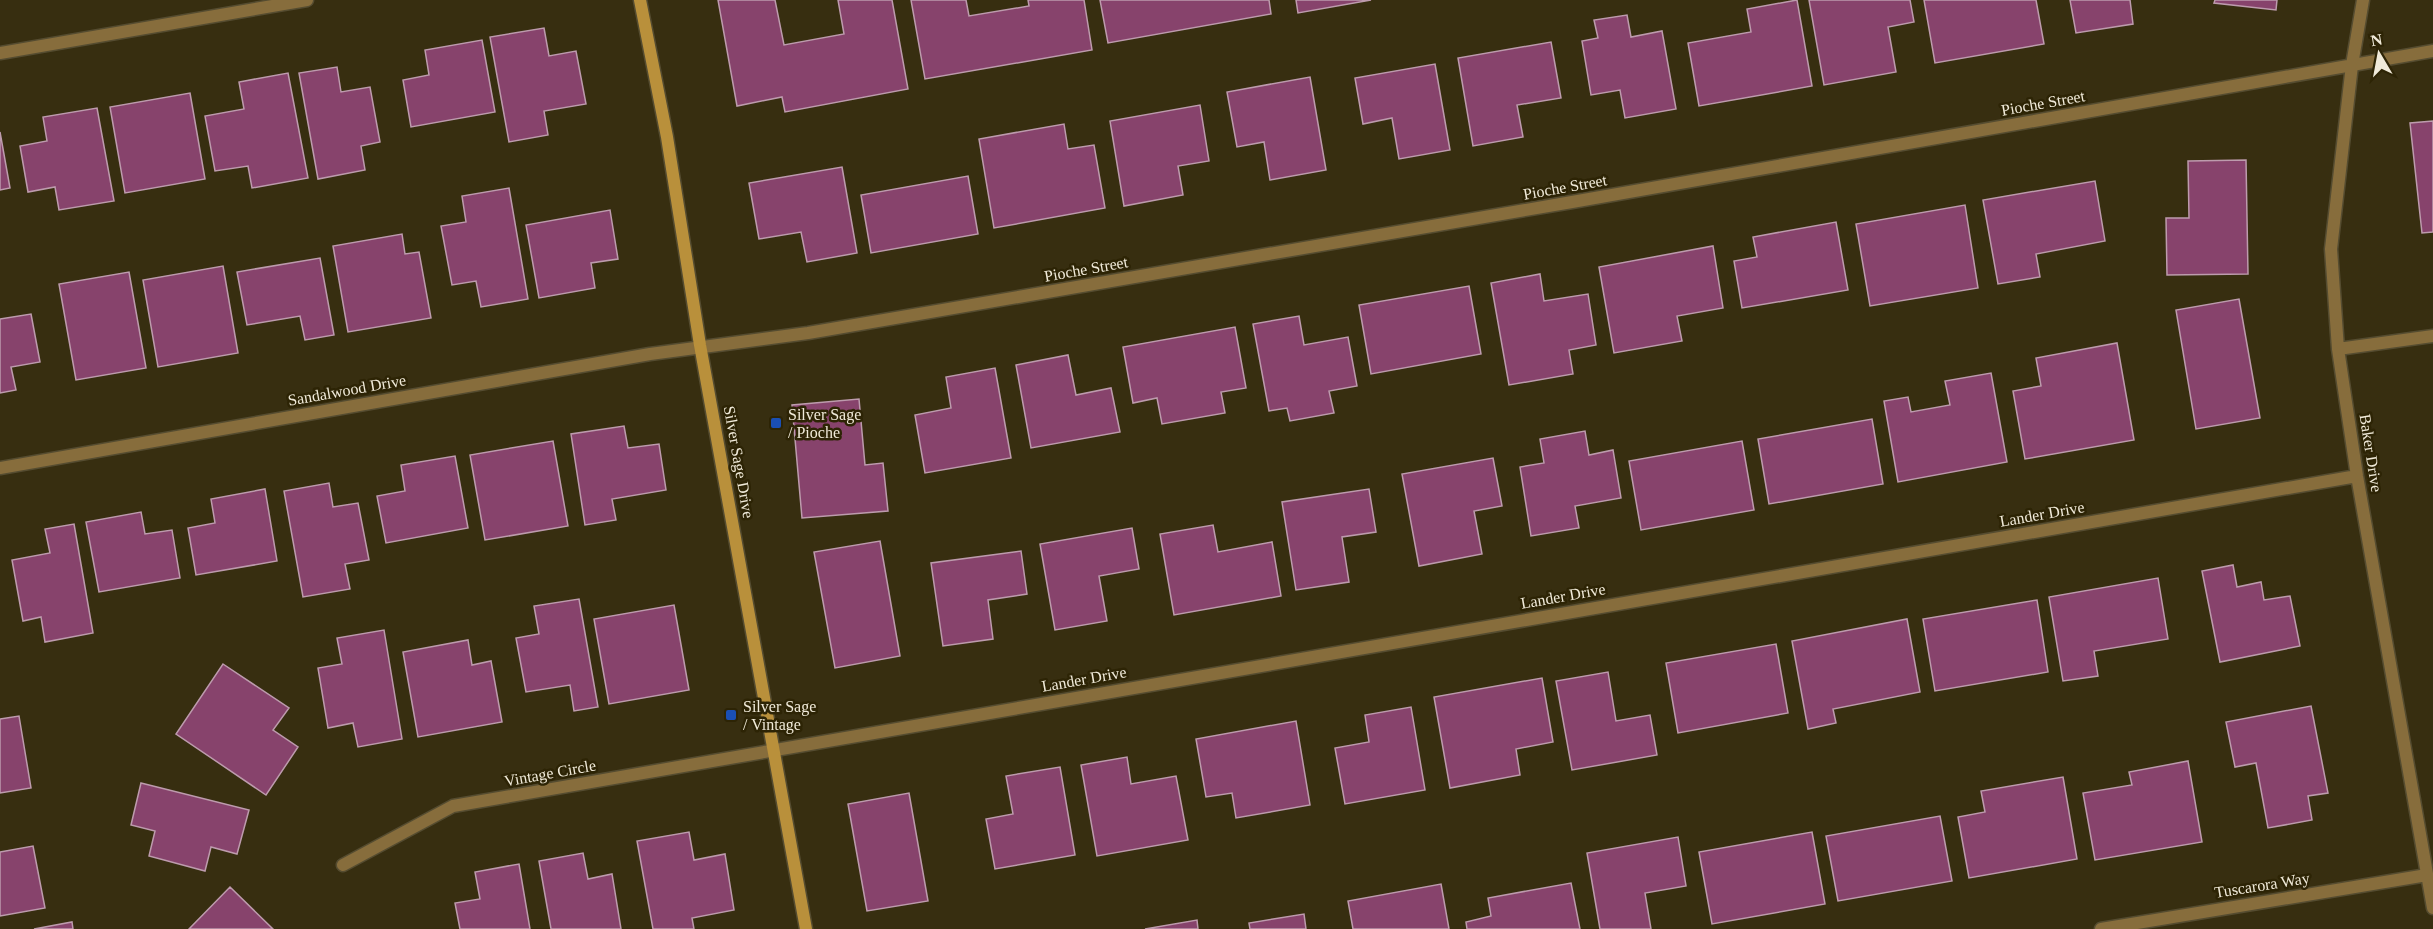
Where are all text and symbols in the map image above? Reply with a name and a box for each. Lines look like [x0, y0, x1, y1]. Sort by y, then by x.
north arrow [2349, 24, 2409, 84]
text: N [2369, 30, 2384, 49]
street label: Pioche Street [2000, 87, 2087, 119]
street label: Pioche Street [1522, 171, 1609, 203]
street label: Pioche Street [1043, 253, 1130, 285]
street label: Sandalwood Drive [287, 371, 407, 409]
street label: Silver Sage Drive [720, 405, 757, 520]
place label: Silver Sage / Pioche [788, 406, 861, 441]
street label: Baker Drive [2356, 413, 2386, 493]
marker: Silver Sage / Pioche [769, 416, 783, 430]
street label: Lander Drive [1998, 498, 2086, 530]
street label: Lander Drive [1519, 580, 1607, 612]
street label: Lander Drive [1040, 663, 1128, 695]
place label: Silver Sage / Vintage [743, 698, 816, 734]
marker: Silver Sage / Vintage [724, 708, 738, 722]
street label: Vintage Circle [503, 757, 597, 790]
street label: Tuscarora Way [2213, 869, 2311, 902]

